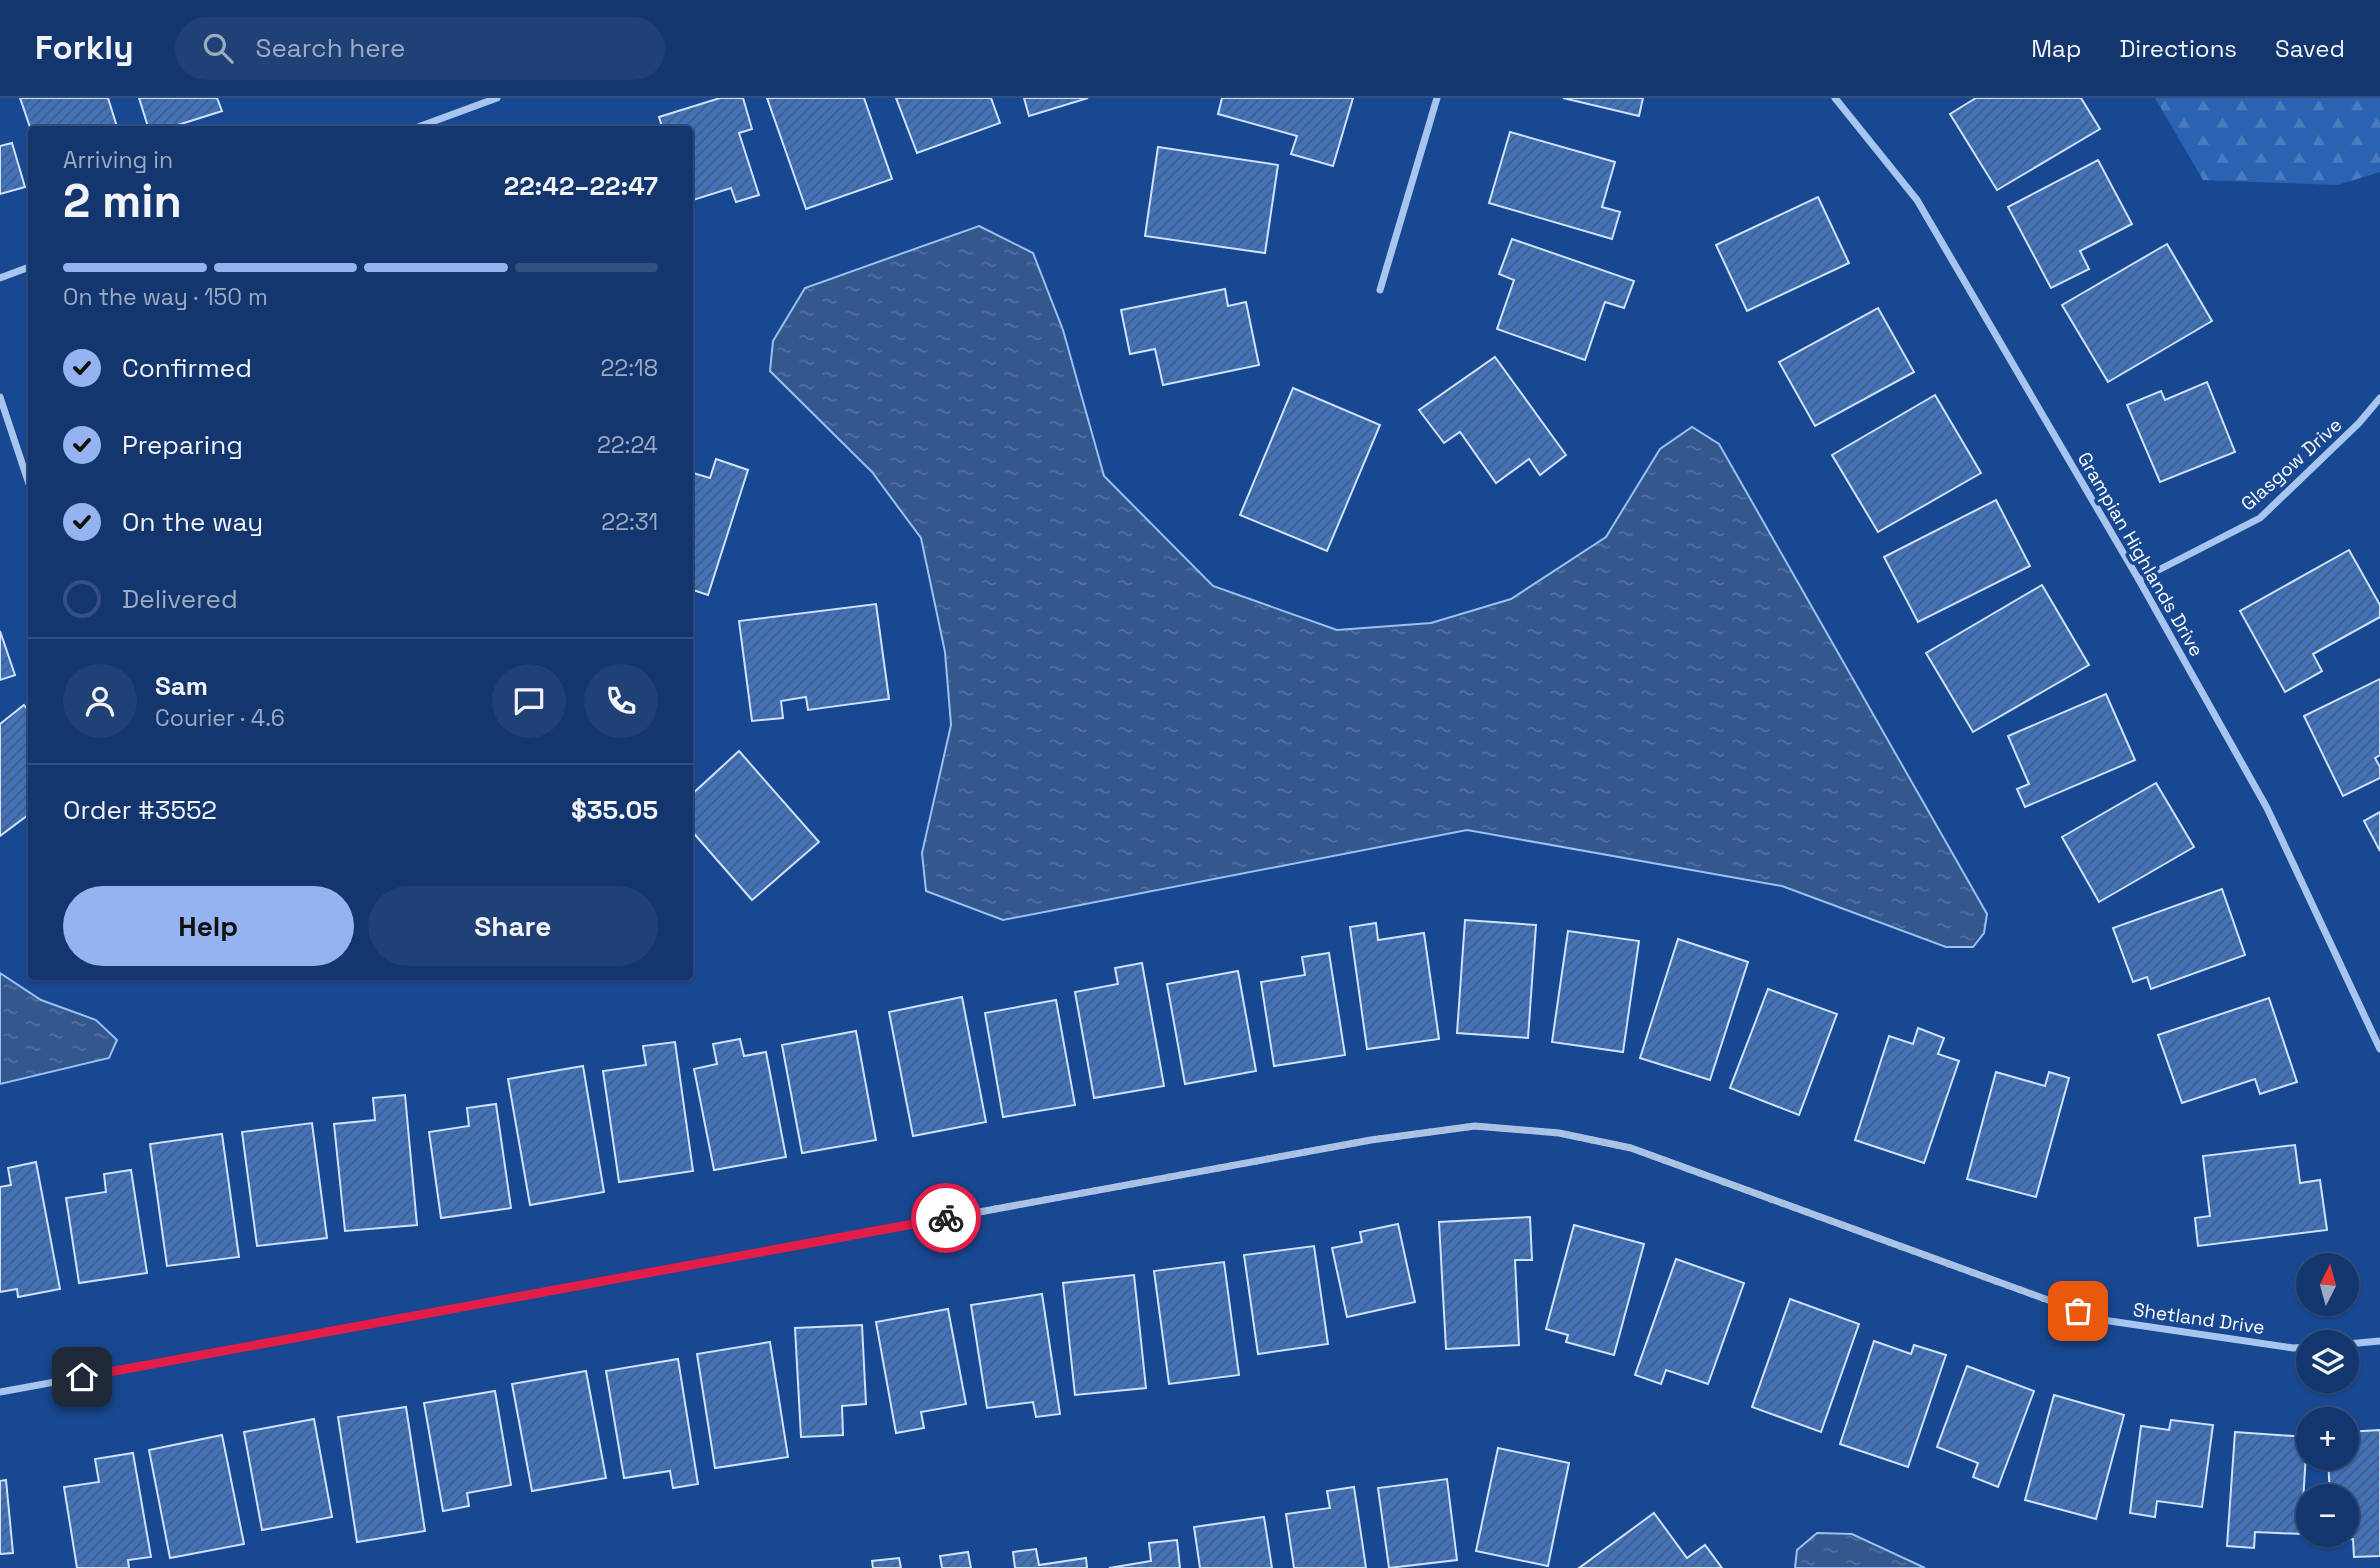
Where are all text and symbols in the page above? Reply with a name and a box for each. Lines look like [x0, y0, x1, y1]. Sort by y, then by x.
search box [175, 17, 665, 80]
text: Forkly [35, 27, 133, 69]
icon: search [199, 29, 237, 67]
text: Search here [255, 31, 405, 65]
text: Map [2031, 33, 2081, 64]
text: Directions [2119, 33, 2237, 64]
text: Saved [2275, 33, 2345, 64]
text: Arriving in [63, 145, 173, 175]
text: 22:42–22:47 [504, 169, 658, 203]
text: 2 min [63, 172, 182, 230]
text: On the way · 150 m [63, 282, 268, 312]
icon: check [63, 349, 101, 387]
text: Confirmed [122, 351, 252, 385]
text: 22:18 [601, 353, 658, 383]
street label: Glasgow Drive [2236, 412, 2347, 516]
icon: check [63, 426, 101, 464]
text: Preparing [122, 428, 243, 462]
text: 22:24 [597, 430, 658, 460]
street label: Grampian Highlands Drive [2072, 448, 2209, 661]
icon: check [63, 503, 101, 541]
text: On the way [122, 505, 263, 539]
text: 22:31 [601, 507, 658, 537]
text: Delivered [122, 582, 238, 616]
button: person [63, 664, 137, 738]
button: chat [492, 664, 566, 738]
button: phone [584, 664, 658, 738]
text: Sam [155, 669, 208, 703]
text: Courier · 4.6 [155, 703, 285, 733]
text: Order #3552 [63, 793, 217, 827]
text: $35.05 [571, 793, 658, 827]
button: Help [63, 886, 354, 966]
button: Share [368, 886, 658, 966]
courier [911, 1183, 981, 1253]
icon: bike [927, 1199, 965, 1237]
north arrow [2296, 1253, 2359, 1316]
map controls [2296, 1253, 2359, 1547]
pin [2048, 1281, 2108, 1341]
icon: bag [2059, 1292, 2097, 1330]
street label: Shetland Drive [2131, 1297, 2266, 1340]
button: layers [2296, 1330, 2359, 1393]
pin [52, 1347, 112, 1407]
icon: home [63, 1358, 101, 1396]
button: + [2296, 1407, 2359, 1470]
button: − [2296, 1484, 2359, 1547]

